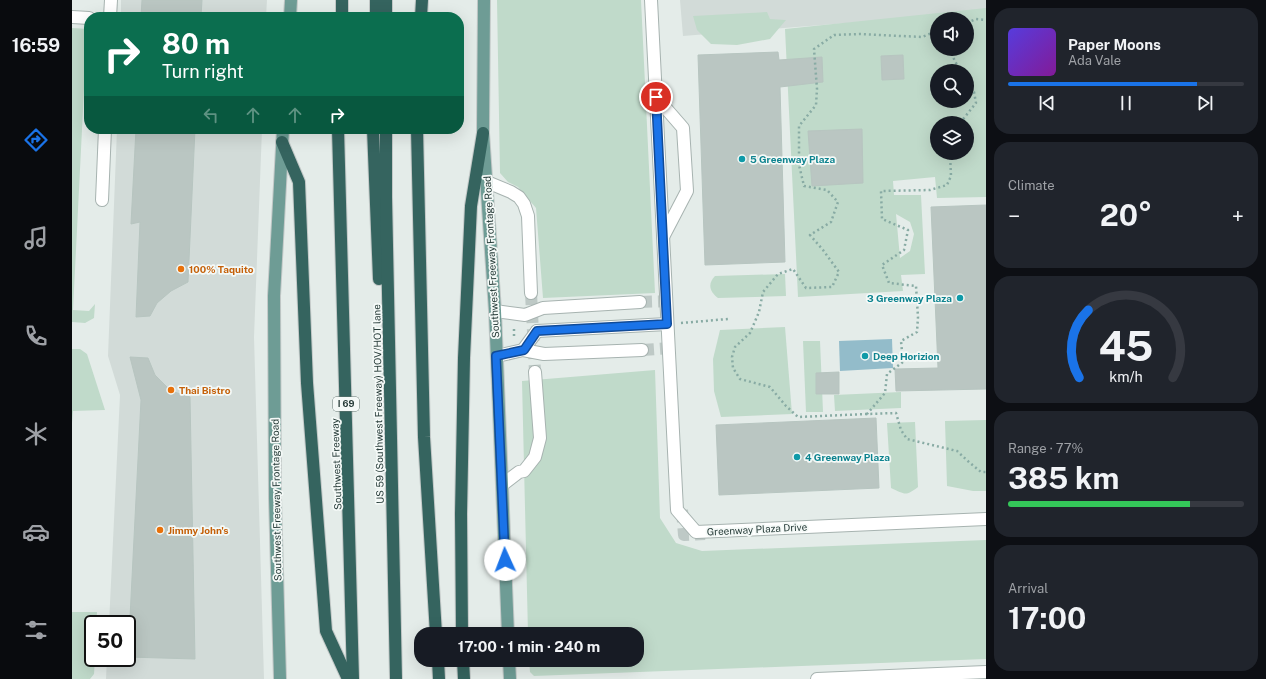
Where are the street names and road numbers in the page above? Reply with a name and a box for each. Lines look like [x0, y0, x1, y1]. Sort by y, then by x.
street label: Southwest Freeway Frontage Road [481, 176, 501, 338]
street label: US 59 (Southwest Freeway) HOV/HOT lane [370, 304, 386, 504]
road number: I 69 [333, 397, 359, 411]
street label: Southwest Freeway [328, 417, 344, 510]
street label: Southwest Freeway Frontage Road [269, 419, 283, 581]
street label: Greenway Plaza Drive [707, 520, 808, 538]

